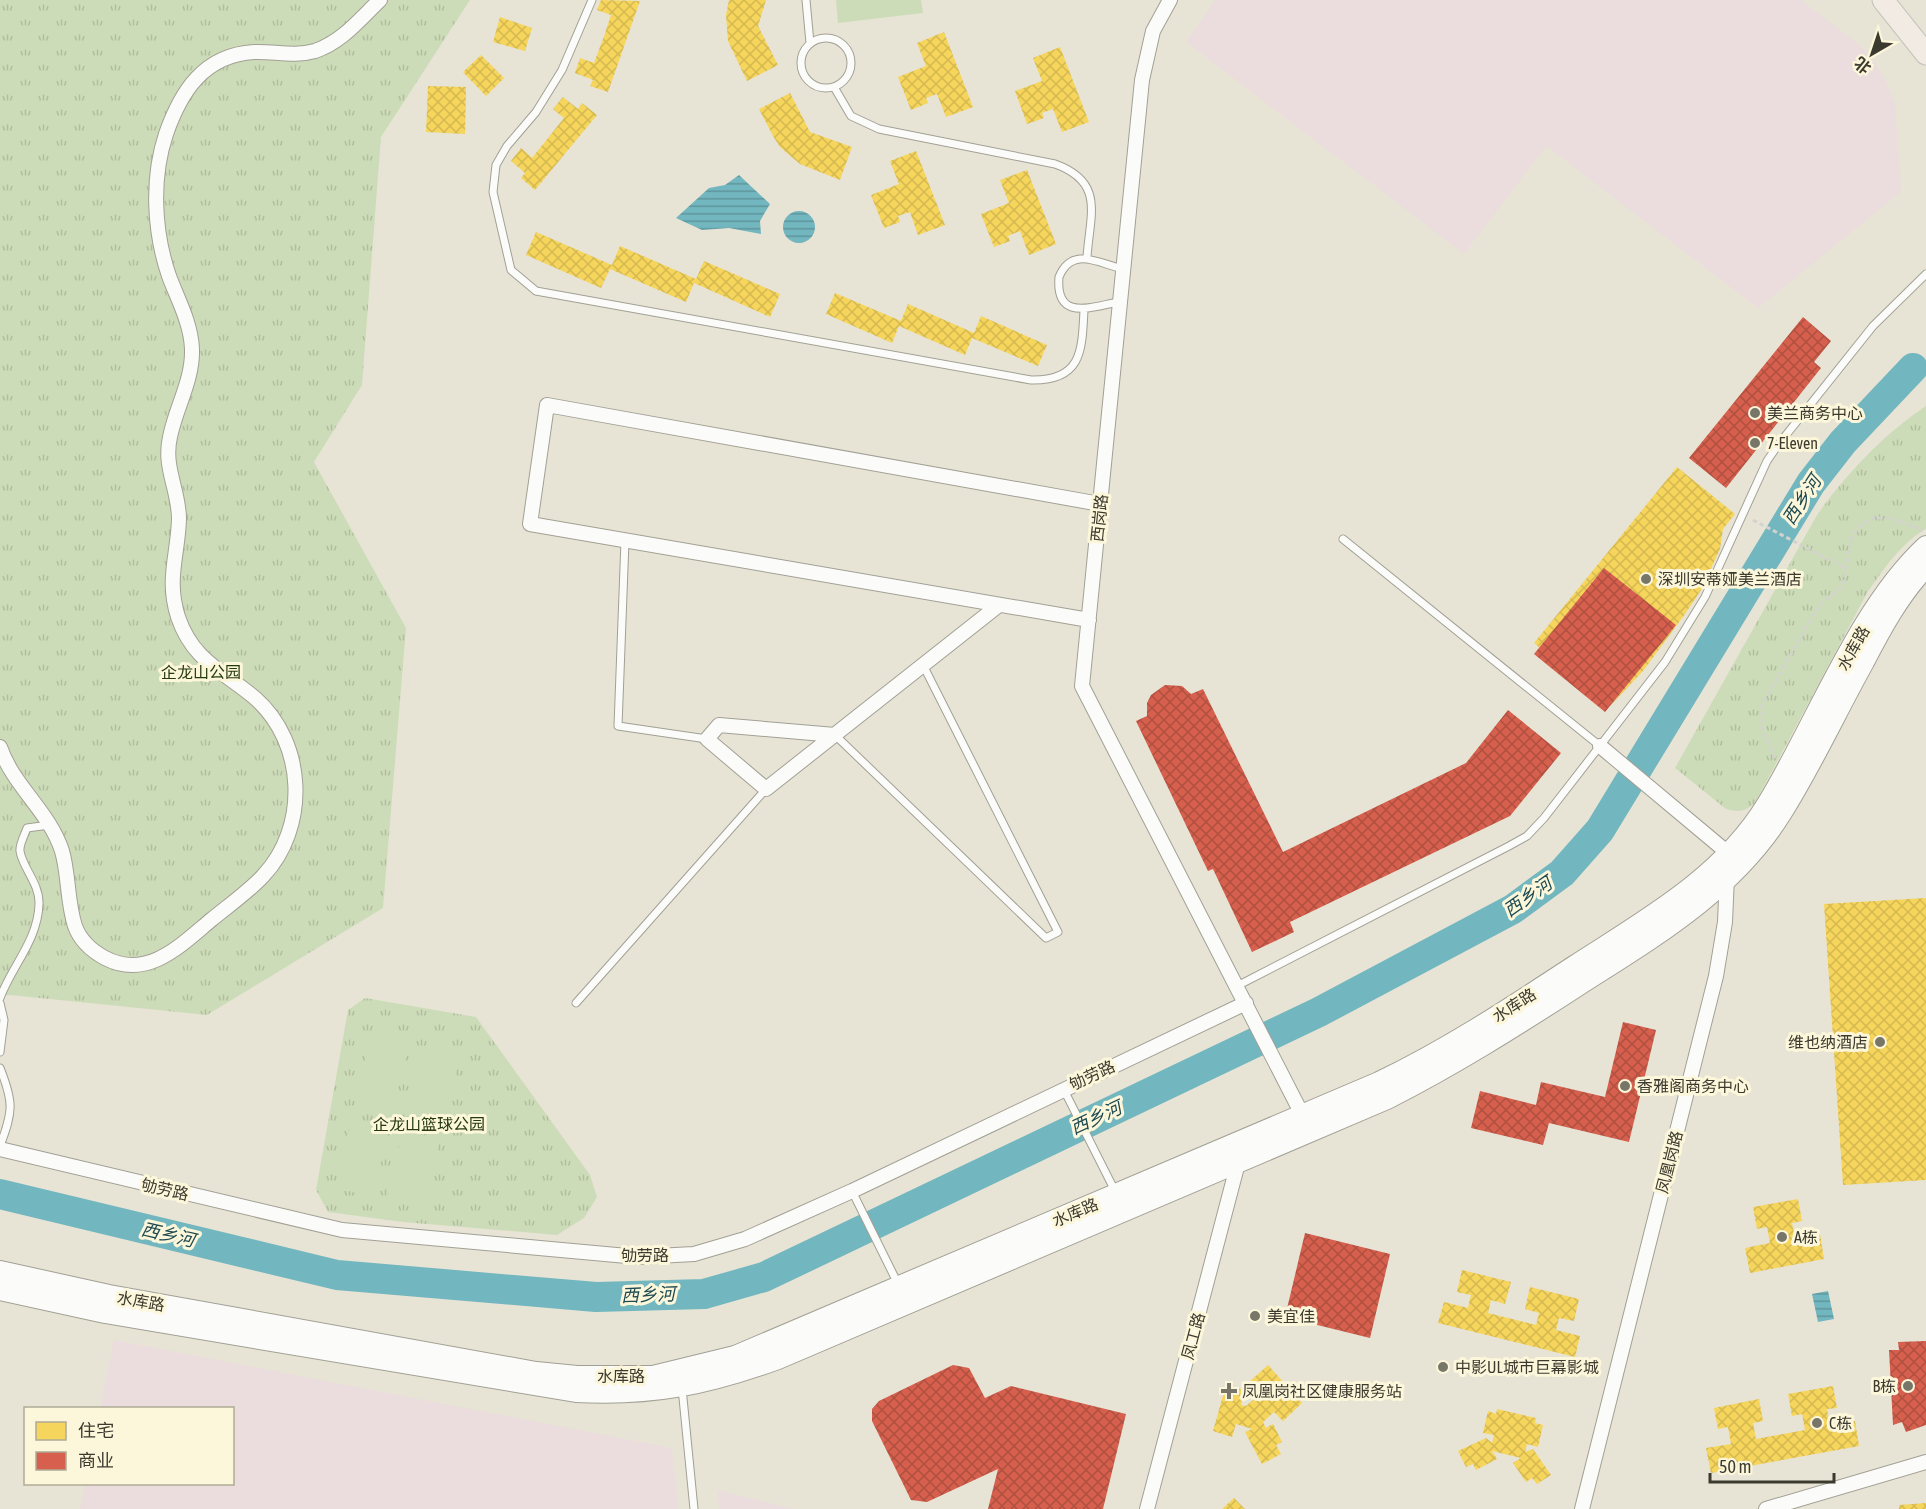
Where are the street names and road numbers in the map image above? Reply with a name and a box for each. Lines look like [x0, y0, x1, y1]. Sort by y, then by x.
street label: 西岗路 [1088, 493, 1110, 543]
street label: 水库路 [1833, 623, 1873, 673]
street label: 水库路 [1489, 984, 1539, 1026]
street label: 劬劳路 [1066, 1057, 1118, 1093]
street label: 凤凰岗路 [1653, 1129, 1685, 1195]
street label: 劬劳路 [140, 1175, 190, 1203]
street label: 水库路 [1049, 1194, 1101, 1230]
street label: 劬劳路 [621, 1246, 669, 1264]
street label: 水库路 [116, 1288, 166, 1314]
street label: 凤工路 [1178, 1310, 1208, 1362]
street label: 水库路 [597, 1367, 645, 1385]

